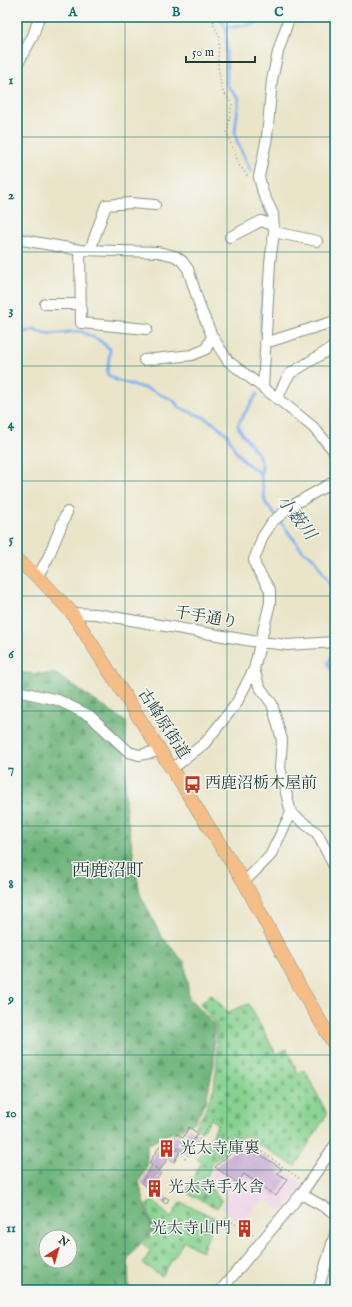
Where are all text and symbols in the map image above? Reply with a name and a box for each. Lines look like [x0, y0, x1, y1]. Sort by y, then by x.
text: A [68, 4, 79, 21]
text: B [172, 4, 181, 21]
text: C [274, 4, 284, 21]
scale bar [186, 38, 255, 64]
text: 50 m [192, 45, 214, 60]
text: 1 [9, 72, 14, 89]
text: 2 [8, 187, 14, 204]
text: 3 [9, 302, 14, 319]
text: 4 [8, 416, 15, 433]
water label: 小薮川 [272, 491, 321, 546]
text: 5 [9, 531, 14, 548]
street label: 千手通り [173, 603, 239, 633]
text: 6 [8, 646, 14, 663]
street label: 古峰原街道 [133, 685, 193, 763]
text: 7 [8, 761, 14, 778]
bus stop icon: 西鹿沼栃木屋前 [182, 774, 202, 794]
place label: 西鹿沼栃木屋前 [205, 774, 317, 794]
district label: 西鹿沼町 [72, 860, 144, 883]
text: 8 [8, 876, 14, 893]
text: 9 [7, 991, 14, 1008]
text: 10 [5, 1105, 17, 1122]
building icon: 光太寺庫裏 [157, 1139, 177, 1159]
place label: 光太寺庫裏 [180, 1139, 260, 1159]
building icon: 光太寺手水舎 [145, 1178, 165, 1198]
place label: 光太寺手水舎 [168, 1178, 264, 1198]
place label: 光太寺山門 [151, 1219, 231, 1239]
building icon: 光太寺山門 [234, 1219, 254, 1239]
text: 11 [6, 1220, 16, 1237]
north arrow [38, 1229, 78, 1269]
text: N [55, 1233, 72, 1251]

